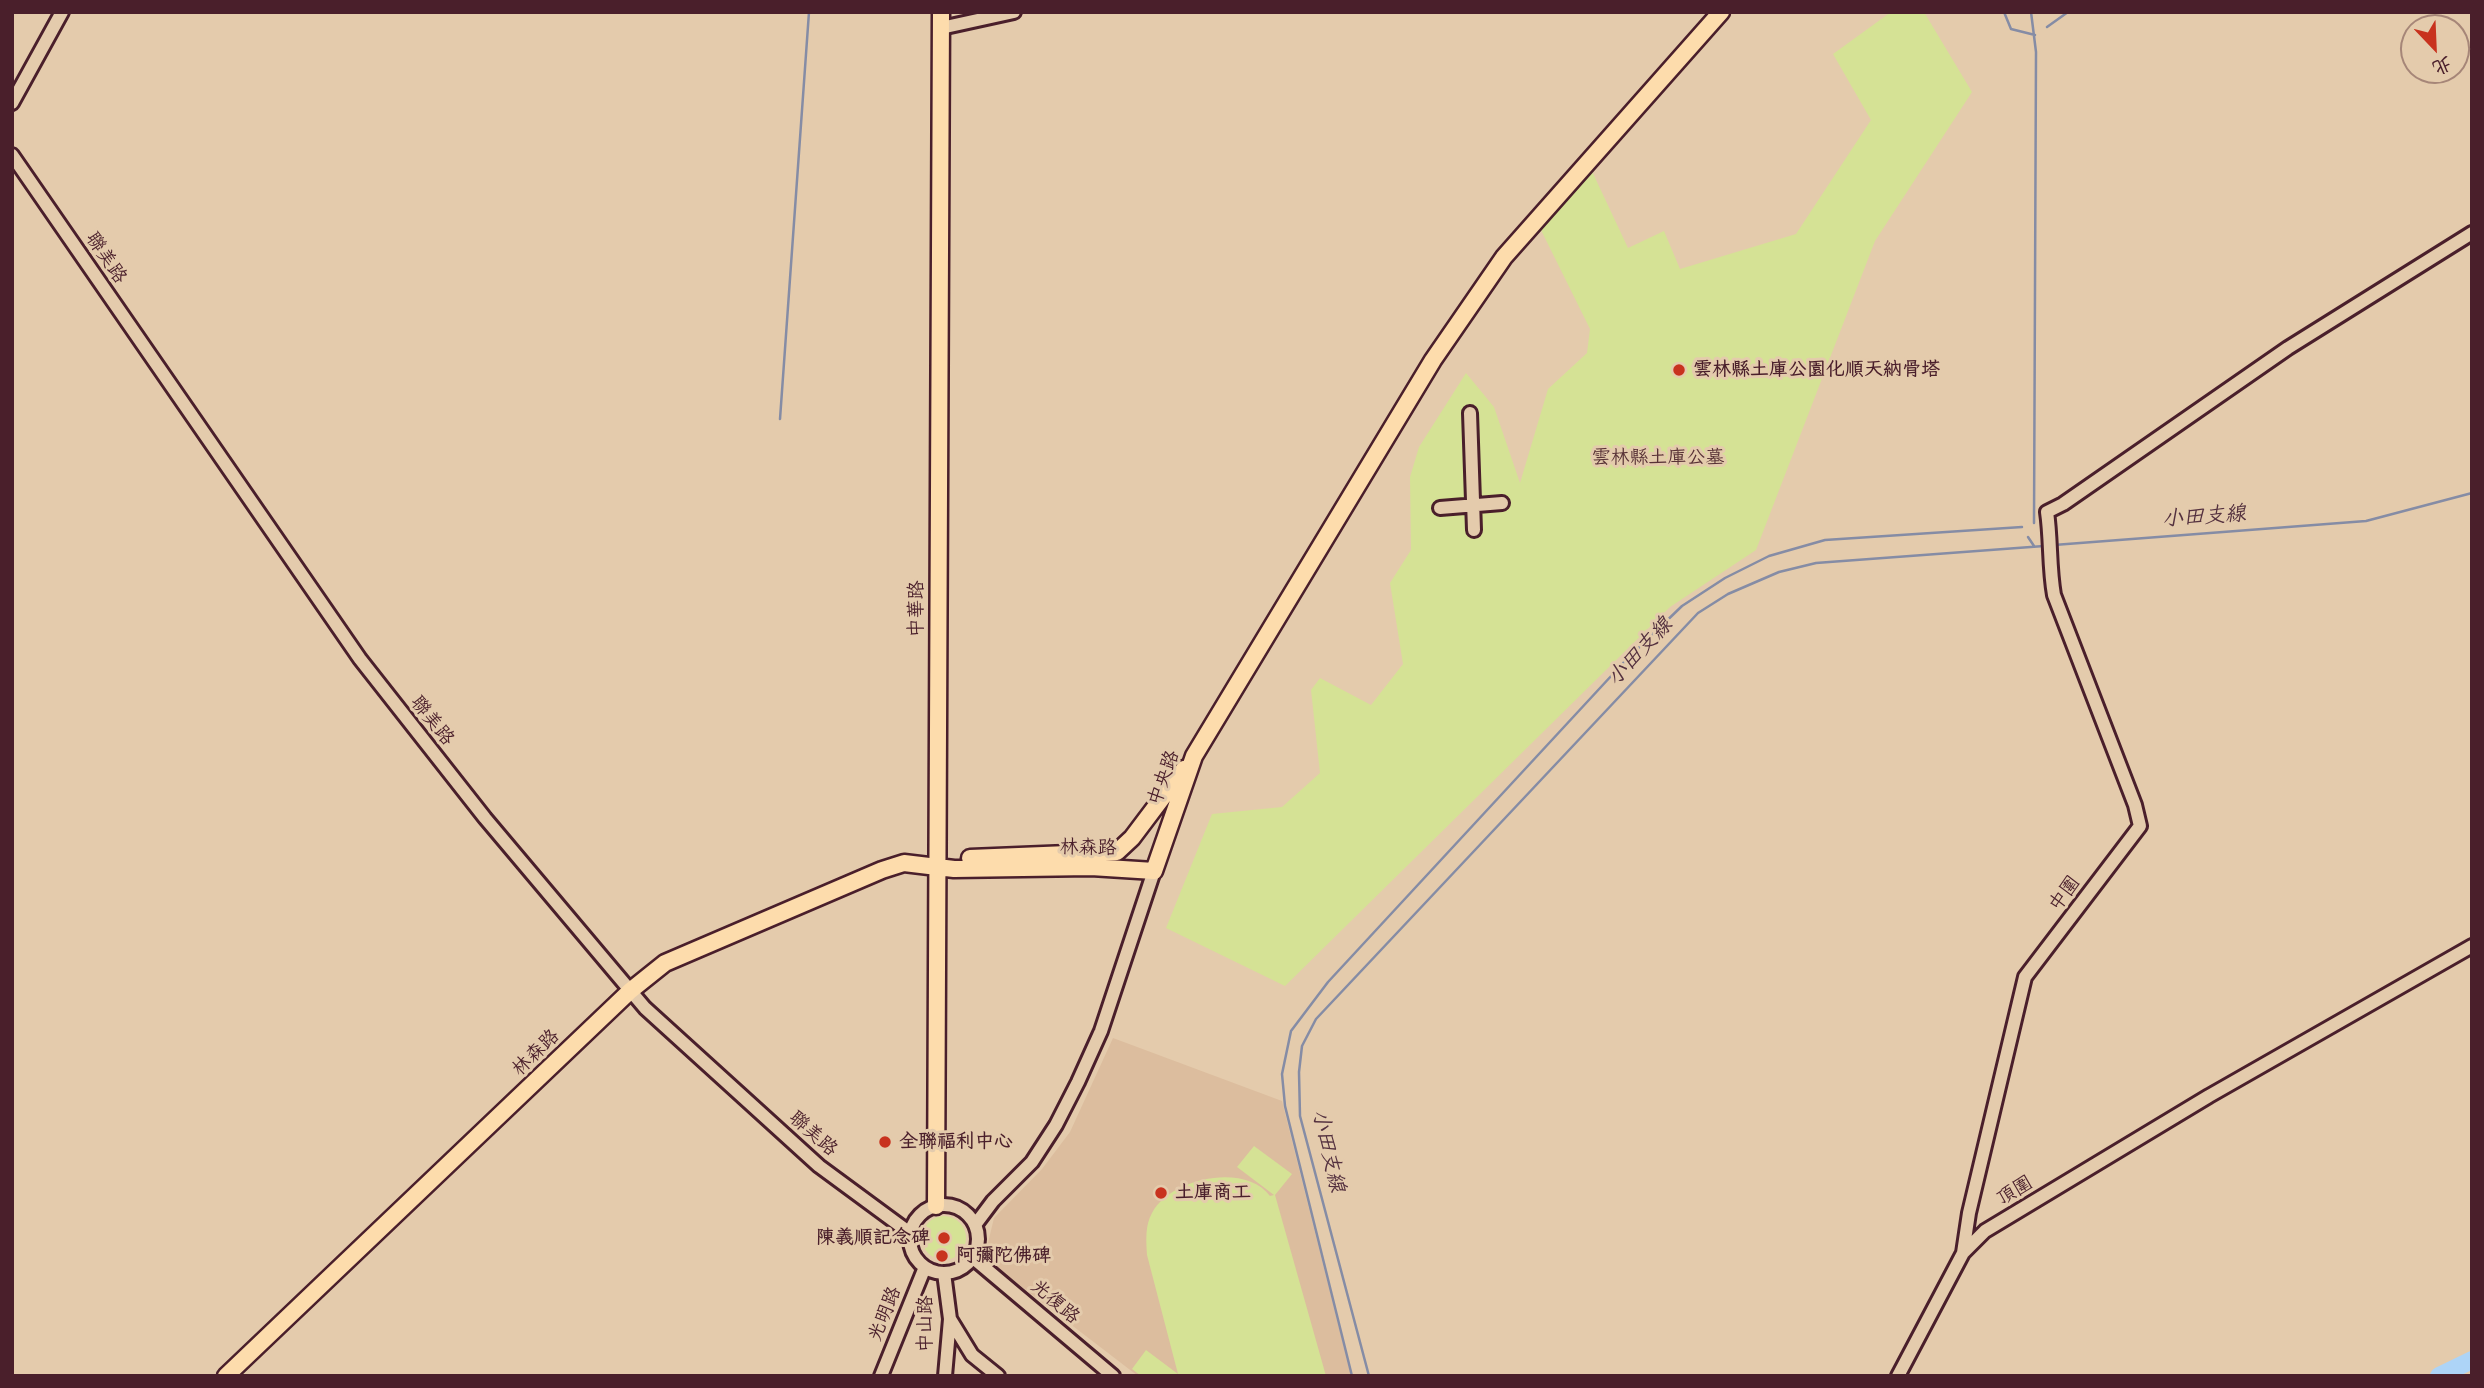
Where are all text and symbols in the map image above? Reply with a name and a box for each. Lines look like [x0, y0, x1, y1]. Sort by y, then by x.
north arrow [2400, 14, 2470, 84]
text: 北 [2429, 51, 2456, 82]
street label: 聯美路 [81, 228, 131, 288]
place label: 雲林縣土庫公園化順天納骨塔 [1693, 359, 1940, 381]
marker: 雲林縣土庫公園化順天納骨塔 [1671, 362, 1687, 378]
park label: 雲林縣土庫公墓 [1592, 447, 1724, 469]
water label: 小田支線 [2161, 502, 2247, 532]
street label: 中華路 [906, 581, 928, 637]
water label: 小田支線 [1602, 613, 1678, 691]
street label: 聯美路 [405, 692, 459, 750]
street label: 中央路 [1144, 747, 1184, 809]
street label: 林森路 [1059, 836, 1117, 860]
street label: 中圍 [2044, 872, 2086, 916]
street label: 林森路 [508, 1025, 564, 1081]
street label: 聯美路 [784, 1107, 842, 1161]
water label: 小田支線 [1306, 1107, 1350, 1195]
place label: 全聯福利中心 [899, 1131, 1013, 1153]
marker: 全聯福利中心 [877, 1134, 893, 1150]
street label: 頂圍 [1993, 1172, 2037, 1210]
place label: 土庫商工 [1175, 1182, 1251, 1204]
marker: 土庫商工 [1153, 1185, 1169, 1201]
place label: 陳義順記念碑 [816, 1227, 930, 1249]
marker: 陳義順記念碑 [936, 1230, 952, 1246]
place label: 阿彌陀佛碑 [956, 1245, 1051, 1267]
marker: 阿彌陀佛碑 [934, 1248, 950, 1264]
street label: 光復路 [1026, 1275, 1084, 1329]
street label: 光明路 [864, 1283, 906, 1345]
street label: 中山路 [915, 1296, 937, 1352]

